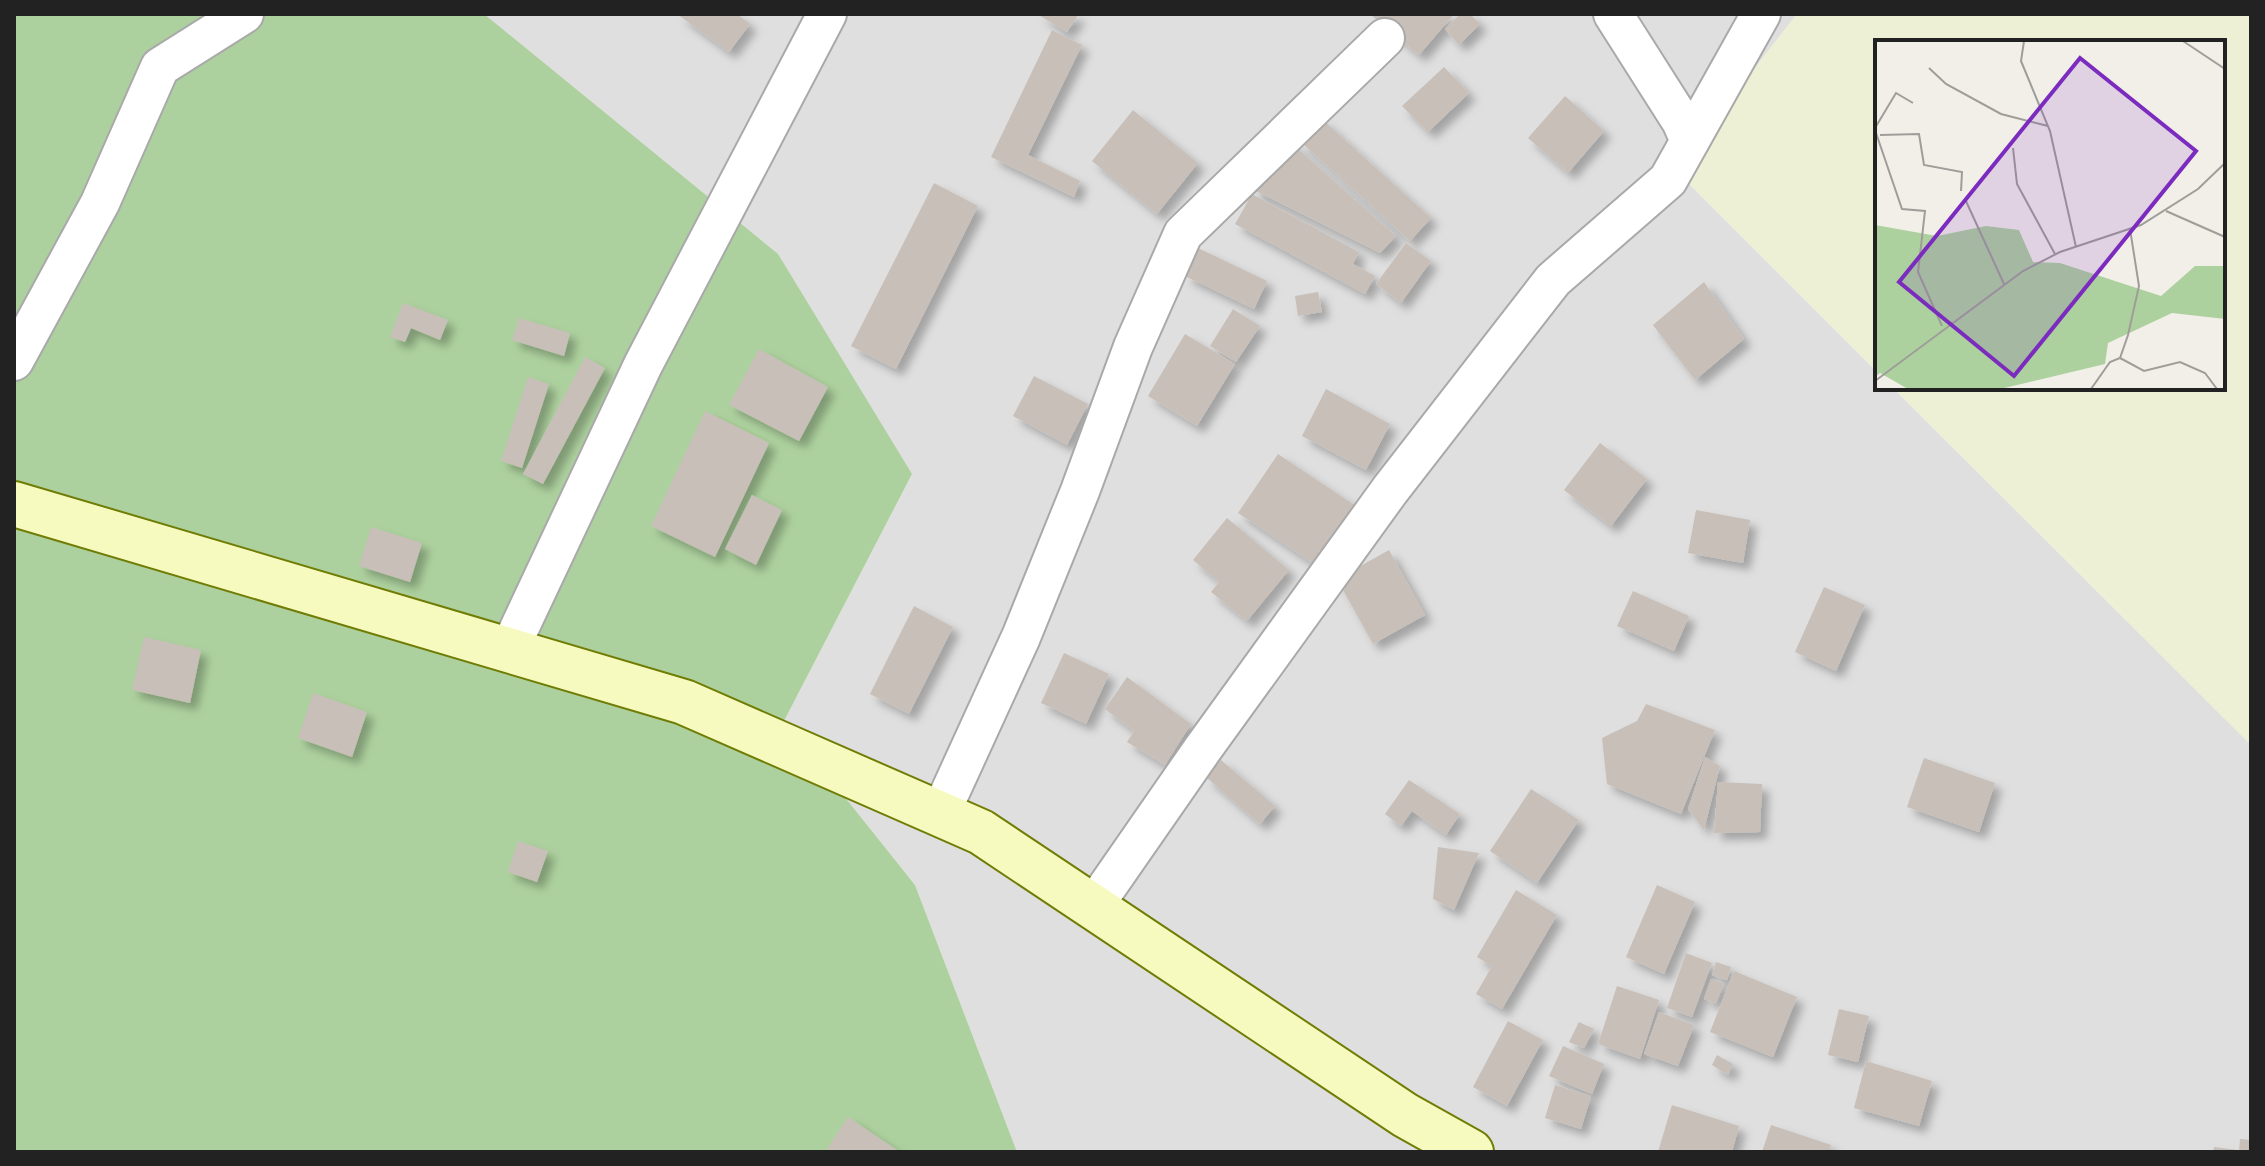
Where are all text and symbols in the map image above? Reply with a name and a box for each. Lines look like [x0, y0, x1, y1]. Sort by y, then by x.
inset map [1875, 40, 2225, 390]

